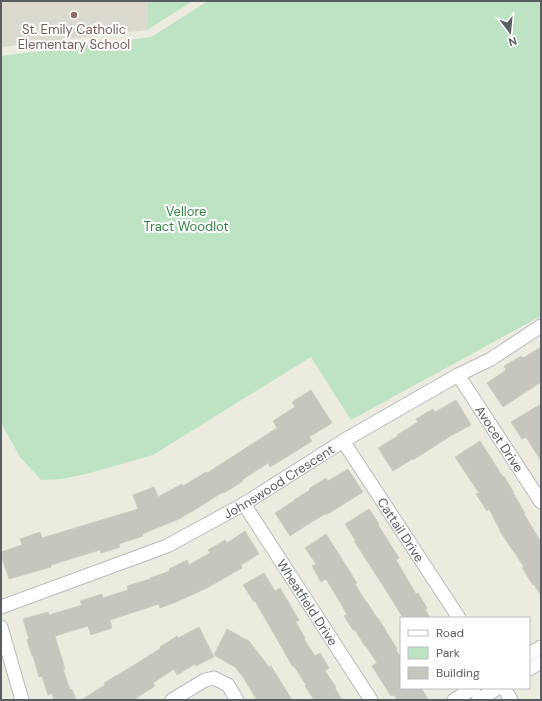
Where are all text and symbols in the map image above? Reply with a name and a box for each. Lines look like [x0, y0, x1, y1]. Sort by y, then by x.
marker: St. Emily Catholic Elementary School [69, 10, 79, 20]
north arrow [490, 12, 530, 52]
place label: St. Emily Catholic Elementary School [18, 21, 130, 53]
text: N [507, 34, 519, 49]
park label: Vellore Tract Woodlot [143, 203, 229, 235]
street label: Avocet Drive [472, 402, 528, 475]
street label: Johnswood Crescent [220, 440, 337, 522]
street label: Cattail Drive [374, 494, 428, 565]
street label: Wheatfield Drive [273, 556, 342, 649]
legend [400, 617, 530, 689]
text: Road [436, 625, 464, 641]
text: Park [436, 645, 460, 661]
text: Building [436, 665, 480, 681]

